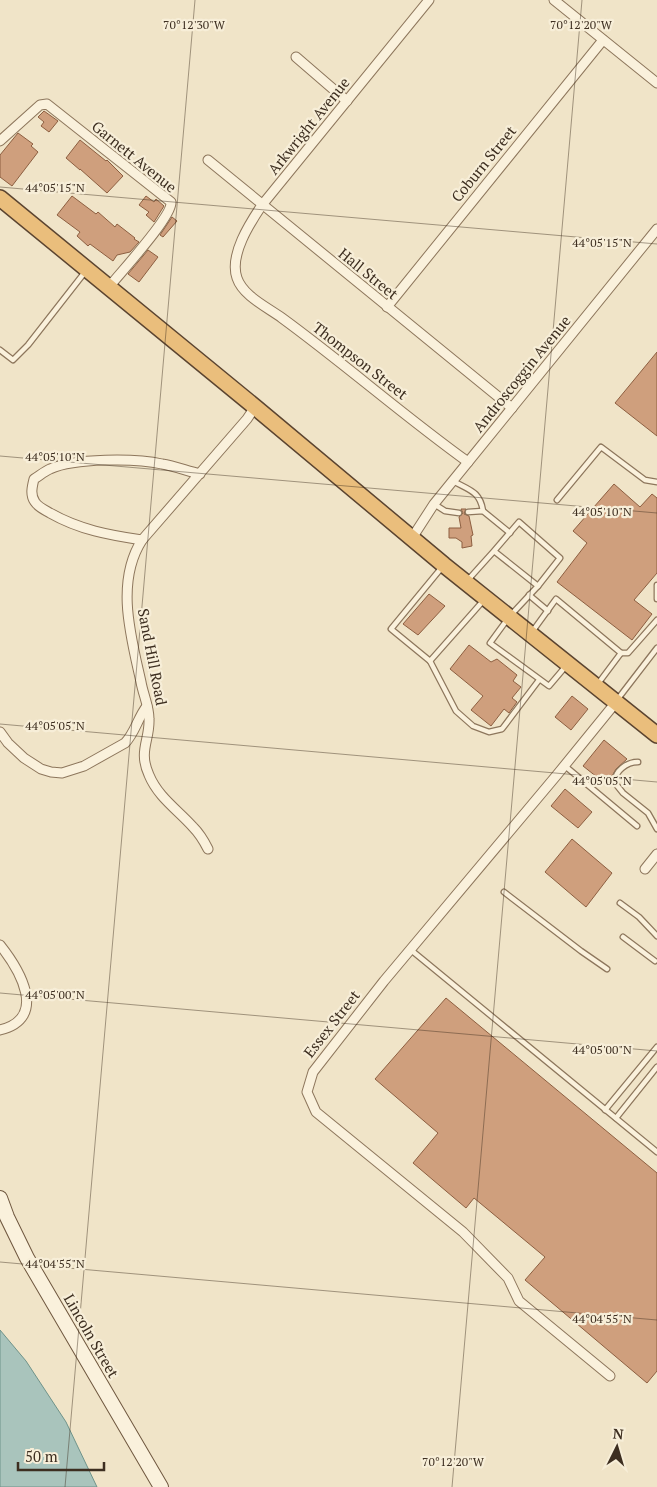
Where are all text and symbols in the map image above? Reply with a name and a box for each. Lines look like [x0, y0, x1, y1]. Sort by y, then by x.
text: 70°12'30"W [163, 17, 226, 32]
text: 70°12'20"W [550, 17, 613, 32]
street label: Arkwright Avenue [263, 73, 354, 178]
street label: Garnett Avenue [88, 116, 181, 197]
street label: Coburn Street [446, 121, 520, 206]
text: 44°05'15"N [25, 180, 85, 195]
text: 44°05'15"N [572, 235, 632, 250]
street label: Hall Street [335, 243, 403, 304]
street label: Androscoggin Avenue [468, 311, 575, 436]
street label: Thompson Street [309, 317, 412, 404]
text: 44°05'10"N [25, 449, 85, 464]
text: 44°05'10"N [572, 504, 632, 519]
street label: Sand Hill Road [134, 607, 172, 707]
text: 44°05'05"N [25, 718, 85, 733]
text: 44°05'05"N [572, 773, 632, 788]
street label: Essex Street [299, 985, 364, 1061]
text: 44°05'00"N [25, 987, 85, 1002]
text: 44°05'00"N [572, 1042, 632, 1057]
text: 44°04'55"N [25, 1256, 85, 1271]
street label: Lincoln Street [60, 1290, 124, 1381]
text: 44°04'55"N [572, 1311, 632, 1326]
north arrow [592, 1422, 642, 1472]
text: N [612, 1424, 625, 1444]
scale bar [18, 1440, 104, 1472]
text: 50 m [25, 1446, 58, 1466]
text: 70°12'20"W [422, 1454, 485, 1469]

